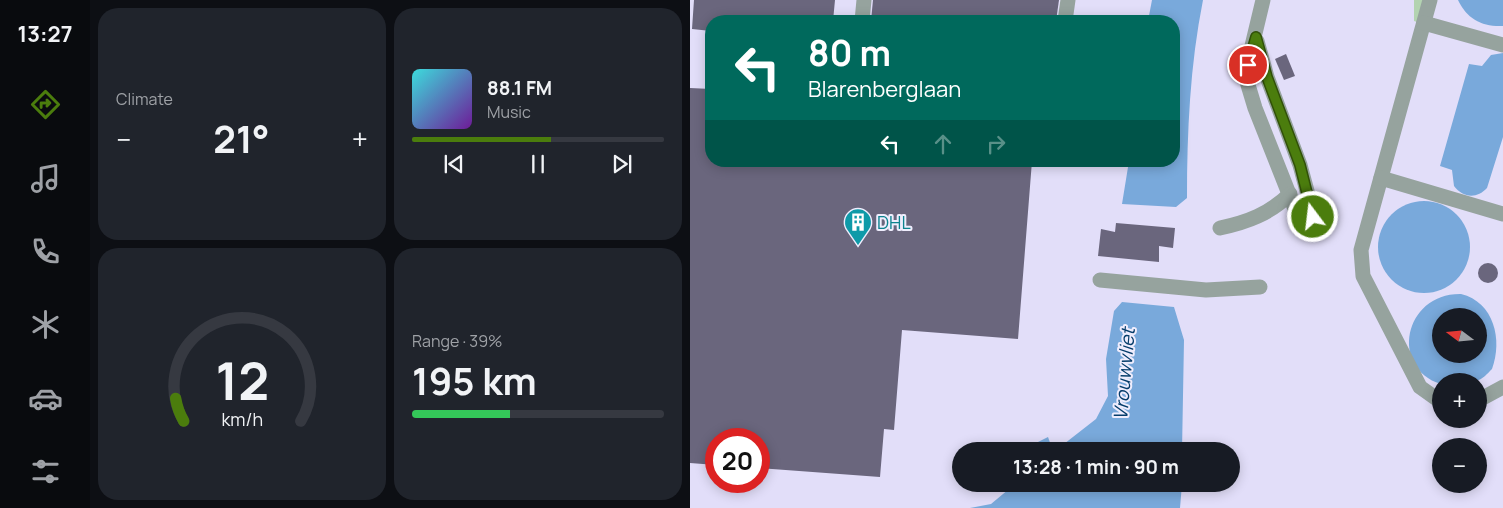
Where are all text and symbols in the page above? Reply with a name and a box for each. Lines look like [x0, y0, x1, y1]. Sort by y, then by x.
text: 13:27 [18, 19, 72, 49]
text: 80 m [808, 29, 891, 77]
icon: left [725, 35, 790, 100]
pin [1227, 44, 1269, 86]
icon: arrive [1234, 51, 1262, 79]
text: Blarenberglaan [808, 74, 961, 104]
text: 88.1 FM [487, 75, 552, 101]
icon: directions [28, 87, 63, 122]
text: Climate [116, 88, 173, 110]
text: Music [487, 101, 531, 123]
text: 21° [213, 112, 270, 164]
text: − [116, 120, 131, 158]
text: + [352, 120, 368, 158]
icon: left [876, 130, 904, 158]
icon: ahead [929, 130, 957, 158]
icon: right [982, 130, 1010, 158]
icon: previous [440, 150, 468, 178]
icon: pause [524, 150, 552, 178]
icon: next [608, 150, 636, 178]
icon: music [28, 161, 63, 196]
position arrow [1286, 190, 1338, 242]
building icon: DHL [843, 207, 873, 246]
place label: DHL [877, 210, 911, 234]
icon: phone [28, 234, 63, 269]
icon: climate [28, 307, 63, 342]
north arrow [1432, 308, 1488, 362]
map controls [1432, 308, 1487, 493]
water label: Vrouwvliet [1107, 324, 1141, 421]
text: Range · 39% [412, 330, 503, 352]
text: 12 [215, 345, 269, 416]
text: 195 km [412, 354, 537, 406]
button: + [1432, 373, 1487, 428]
icon: car [28, 381, 63, 416]
text: km/h [221, 407, 263, 431]
speed limit sign: 20 [705, 428, 770, 493]
button: − [1432, 438, 1487, 493]
icon: filters [28, 454, 63, 489]
text: 13:28 · 1 min · 90 m [1013, 454, 1179, 480]

